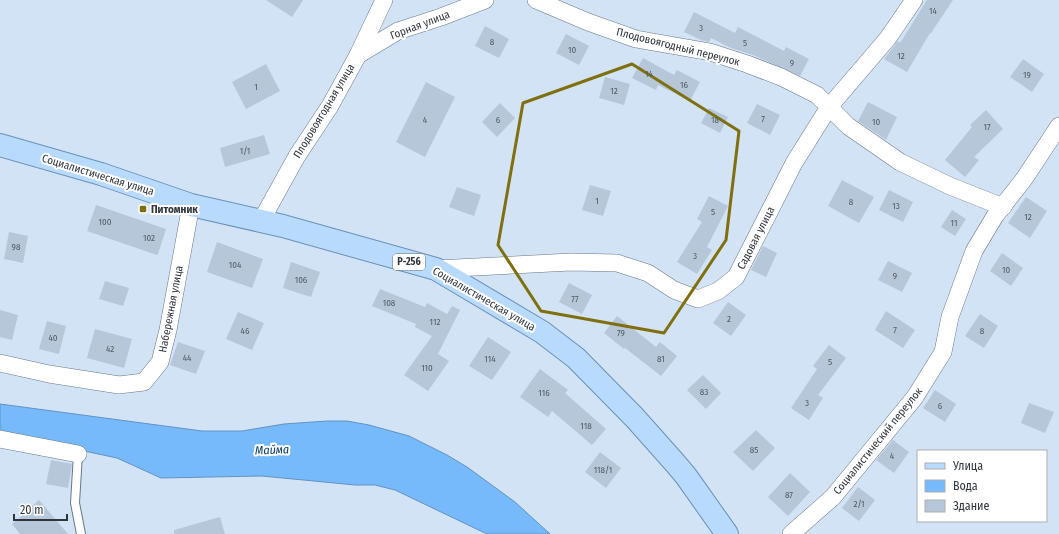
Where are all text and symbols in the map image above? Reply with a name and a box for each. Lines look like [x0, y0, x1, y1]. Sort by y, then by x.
house number: 14 [929, 6, 938, 16]
street label: Горная улица [389, 8, 451, 42]
house number: 3 [699, 23, 703, 33]
street label: Плодовоягодный переулок [615, 25, 742, 69]
house number: 8 [490, 37, 495, 47]
house number: 5 [743, 38, 747, 48]
house number: 10 [568, 45, 576, 55]
house number: 12 [897, 51, 905, 61]
house number: 9 [790, 58, 794, 68]
street label: Плодовоягодная улица [291, 61, 357, 161]
house number: 14 [645, 69, 654, 79]
house number: 19 [1023, 70, 1031, 80]
house number: 16 [680, 80, 689, 90]
house number: 1 [254, 82, 258, 92]
house number: 12 [610, 86, 618, 96]
house number: 7 [761, 114, 765, 124]
house number: 4 [423, 115, 428, 125]
house number: 6 [496, 115, 501, 125]
house number: 18 [711, 115, 720, 125]
house number: 10 [872, 117, 880, 127]
house number: 17 [983, 122, 991, 132]
house number: 1/1 [240, 146, 250, 156]
street label: Социалистическая улица [40, 152, 156, 198]
house number: 1 [595, 196, 599, 206]
house number: 8 [849, 197, 854, 207]
house number: 13 [892, 201, 900, 211]
place label: Питомник [151, 203, 198, 216]
marker: Питомник [138, 204, 148, 214]
street label: Садовая улица [735, 204, 777, 272]
house number: 5 [711, 207, 715, 217]
house number: 12 [1024, 212, 1032, 222]
house number: 100 [99, 217, 112, 227]
house number: 11 [951, 218, 957, 228]
house number: 102 [143, 233, 155, 243]
house number: 98 [12, 242, 21, 252]
house number: 3 [693, 251, 697, 261]
road number: Р-256 [393, 254, 425, 270]
house number: 104 [229, 260, 242, 270]
street label: Набережная улица [156, 264, 186, 354]
street label: Социалистическая улица [430, 264, 538, 334]
house number: 10 [1002, 265, 1010, 275]
house number: 9 [893, 271, 897, 281]
house number: 106 [295, 275, 308, 285]
house number: 77 [571, 294, 579, 304]
house number: 108 [383, 298, 396, 308]
house number: 2 [727, 314, 731, 324]
house number: 112 [430, 317, 440, 327]
house number: 7 [893, 325, 897, 335]
house number: 46 [241, 326, 250, 336]
house number: 8 [980, 326, 985, 336]
house number: 79 [617, 328, 625, 338]
house number: 40 [48, 333, 58, 343]
house number: 42 [106, 344, 114, 354]
house number: 44 [183, 353, 192, 363]
house number: 114 [484, 354, 496, 364]
house number: 81 [657, 354, 665, 364]
house number: 5 [828, 357, 832, 367]
house number: 110 [421, 363, 433, 373]
street label: Социалистический переулок [831, 384, 926, 497]
house number: 83 [700, 387, 708, 397]
house number: 116 [538, 388, 550, 398]
house number: 3 [805, 398, 809, 408]
house number: 6 [938, 401, 943, 411]
house number: 118 [580, 421, 592, 431]
water label: Майма [255, 442, 289, 458]
house number: 85 [750, 445, 758, 455]
legend [917, 450, 1047, 522]
house number: 4 [890, 451, 895, 461]
text: Улица [952, 459, 983, 473]
house number: 118/1 [594, 465, 612, 475]
text: Вода [953, 479, 978, 493]
house number: 87 [785, 490, 793, 500]
scale bar [14, 496, 67, 522]
house number: 2/1 [853, 499, 865, 509]
text: Здание [953, 499, 989, 513]
text: 20 m [20, 503, 44, 517]

